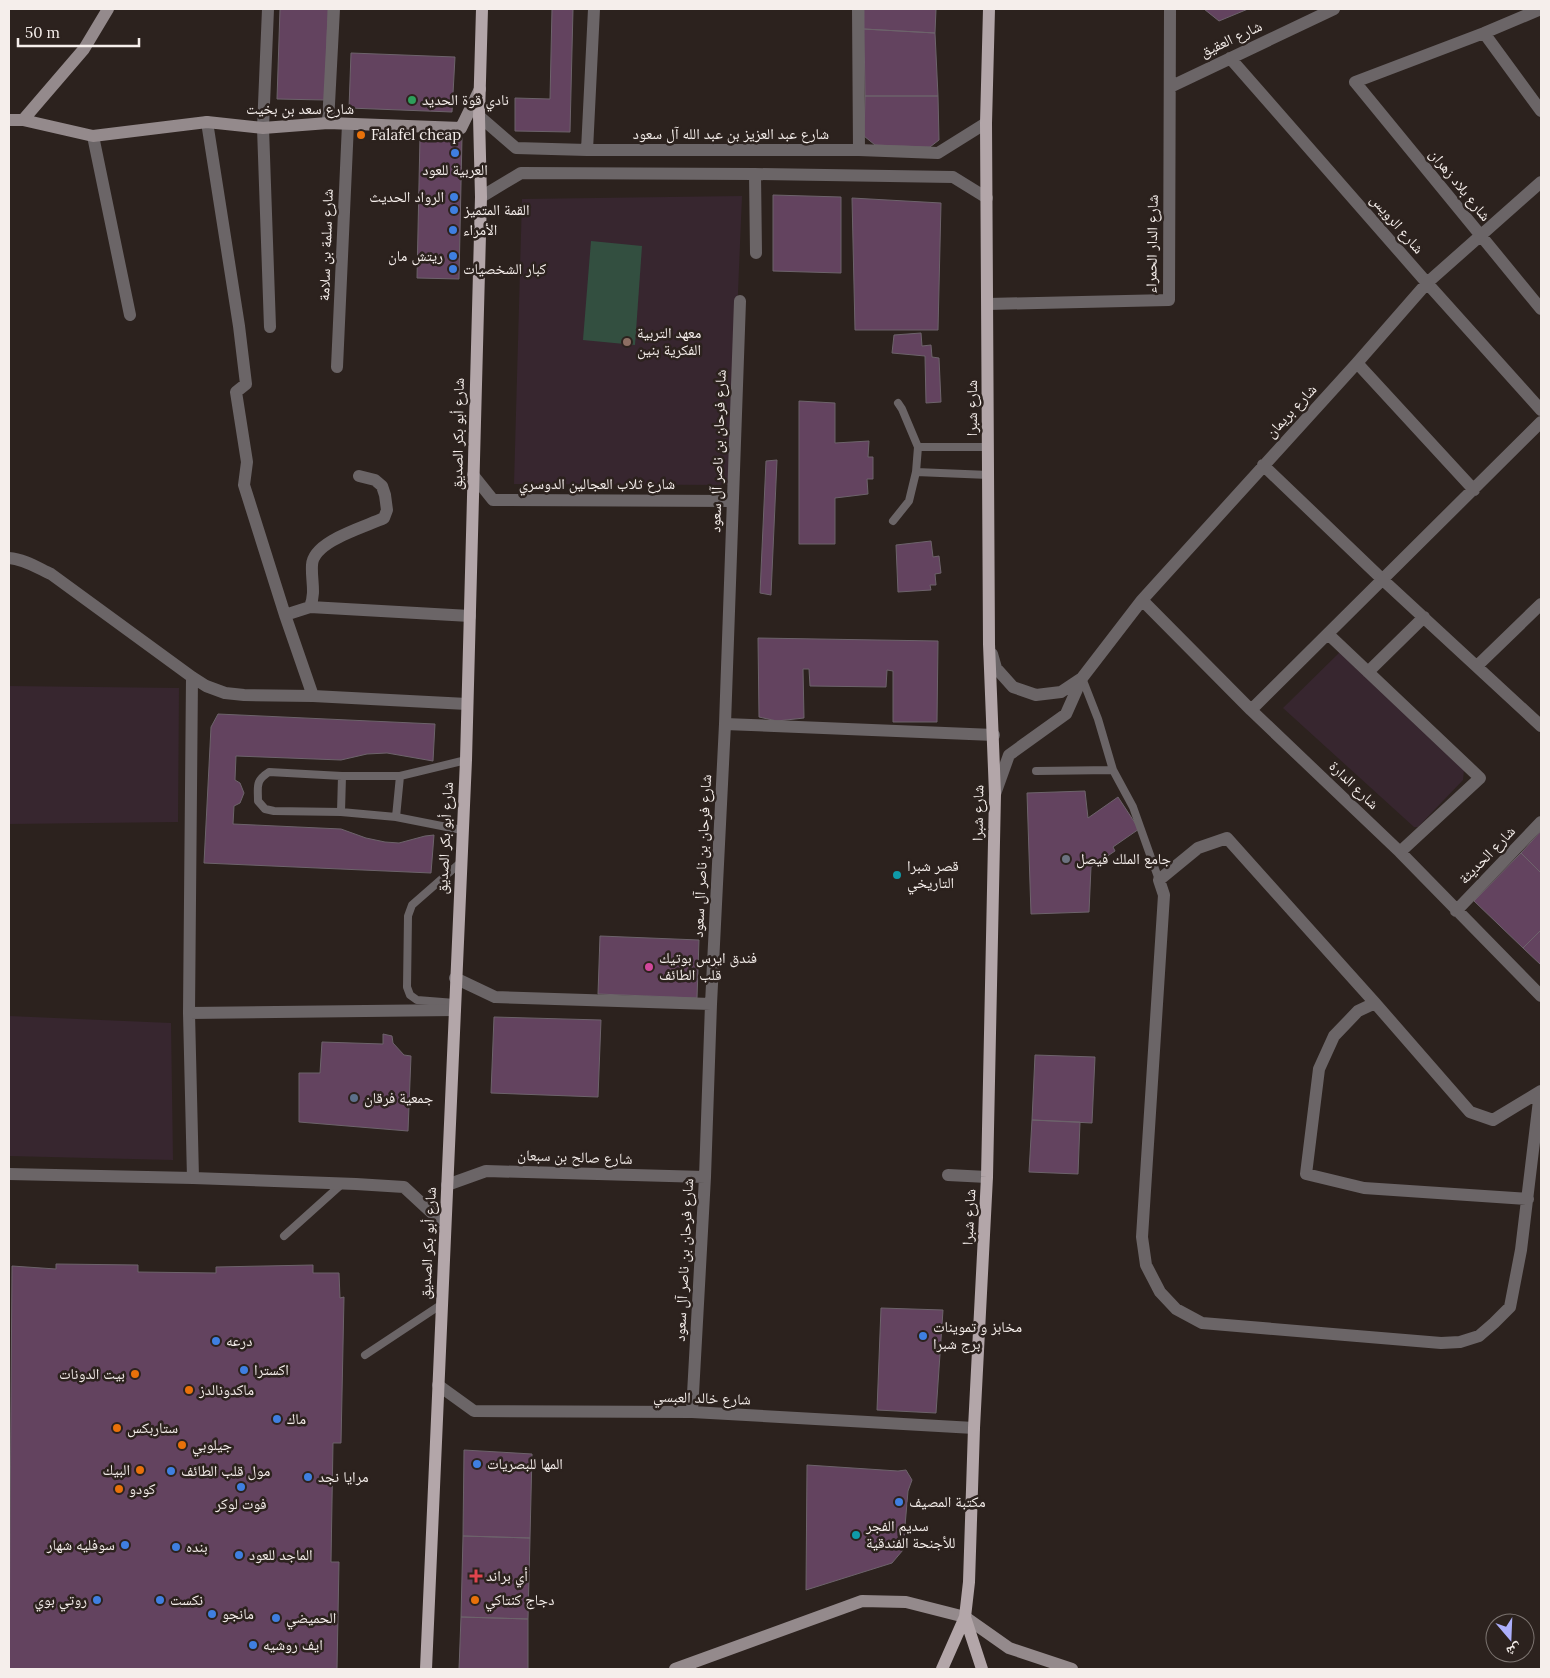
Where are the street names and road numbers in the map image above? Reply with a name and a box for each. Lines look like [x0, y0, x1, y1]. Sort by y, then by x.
street label: شارع العقيق [1197, 16, 1265, 62]
street label: شارع سعد بن بخيت [246, 99, 354, 119]
street label: شارع عبد العزيز بن عبد الله آل سعود [633, 124, 829, 144]
street label: شارع بلاد زهران [1425, 145, 1495, 225]
street label: شارع سلمة بن سلامة [314, 188, 338, 302]
street label: شارع الرويس [1366, 190, 1428, 258]
street label: شارع الدار الحمراء [1141, 194, 1163, 294]
street label: شارع فرحان بن ناصر آل سعود [705, 369, 731, 533]
street label: شارع أبو بكر الصديق [447, 377, 469, 490]
street label: شارع شبرا [962, 380, 982, 436]
street label: شارع بريمان [1261, 380, 1321, 442]
street label: شارع ثلاب العجالين الدوسري [519, 474, 675, 496]
street label: شارع الدارة [1325, 756, 1383, 814]
street label: شارع فرحان بن ناصر آل سعود [688, 774, 716, 938]
street label: شارع أبو بكر الصديق [432, 781, 458, 895]
street label: شارع شبرا [968, 785, 988, 841]
street label: شارع الحديثة [1454, 821, 1520, 888]
street label: شارع صالح بن سبعان [517, 1145, 633, 1169]
street label: شارع فرحان بن ناصر آل سعود [670, 1178, 698, 1342]
street label: شارع أبو بكر الصديق [415, 1186, 441, 1300]
street label: شارع شبرا [958, 1188, 980, 1246]
street label: شارع خالد العبسي [653, 1386, 751, 1412]

